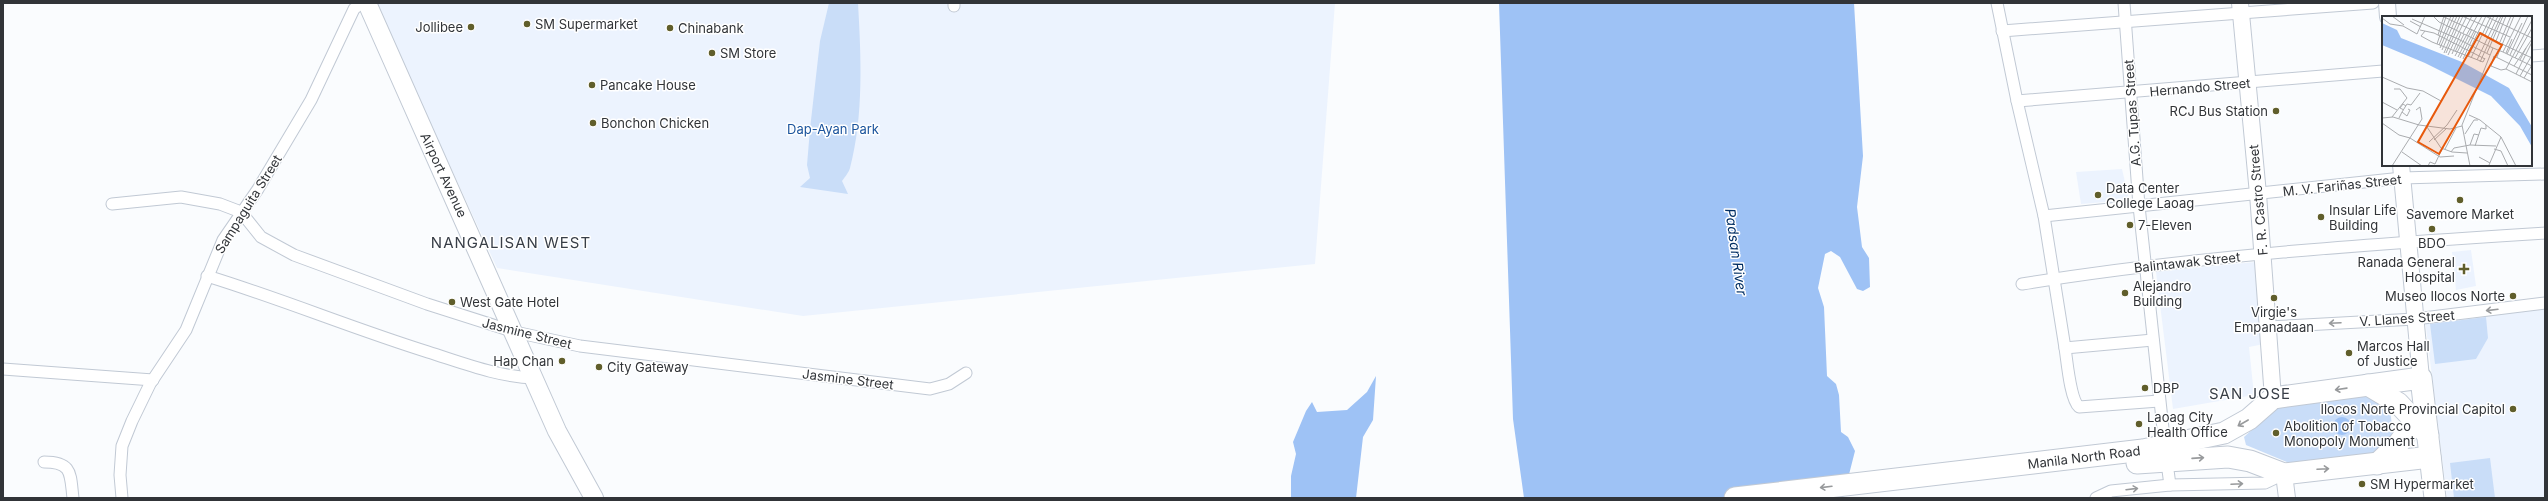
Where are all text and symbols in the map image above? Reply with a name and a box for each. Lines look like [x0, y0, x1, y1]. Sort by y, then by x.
place label: SM Supermarket [535, 16, 638, 32]
inset map [2382, 16, 2532, 166]
place label: Jollibee [415, 19, 463, 35]
marker: SM Supermarket [522, 19, 532, 29]
place label: Chinabank [678, 20, 744, 36]
marker: Jollibee [466, 22, 476, 32]
marker: Chinabank [665, 23, 675, 33]
place label: SM Store [720, 45, 776, 61]
marker: SM Store [707, 48, 717, 58]
street label: A.G. Tupas Street [2120, 59, 2144, 167]
street label: Hernando Street [2149, 75, 2251, 99]
place label: Pancake House [600, 77, 696, 93]
marker: Pancake House [587, 80, 597, 90]
place label: RCJ Bus Station [2170, 103, 2268, 119]
marker: RCJ Bus Station [2271, 106, 2281, 116]
place label: Bonchon Chicken [601, 115, 709, 131]
marker: Bonchon Chicken [588, 118, 598, 128]
park label: Dap-Ayan Park [787, 121, 879, 137]
street label: Airport Avenue [417, 130, 471, 220]
street label: F. R. Castro Street [2245, 144, 2271, 256]
street label: Sampaguita Street [211, 152, 285, 256]
street label: M. V. Fariñas Street [2282, 171, 2402, 199]
place label: Data Center College Laoag [2106, 180, 2194, 211]
marker: Data Center College Laoag [2093, 190, 2103, 200]
marker: Savemore Market [2455, 195, 2465, 205]
place label: Insular Life Building [2329, 202, 2396, 233]
place label: Savemore Market [2406, 206, 2514, 222]
water label: Padsan River [1722, 207, 1751, 297]
marker: Insular Life Building [2316, 212, 2326, 222]
place label: 7-Eleven [2138, 217, 2192, 233]
marker: 7-Eleven [2125, 220, 2135, 230]
marker: BDO [2427, 224, 2437, 234]
district label: NANGALISAN WEST [431, 233, 591, 252]
place label: BDO [2418, 235, 2446, 251]
street label: Balintawak Street [2133, 248, 2241, 276]
place label: Ranada General Hospital [2358, 254, 2455, 285]
marker: Ranada General Hospital [2458, 263, 2470, 275]
place label: Alejandro Building [2133, 278, 2191, 309]
marker: Alejandro Building [2120, 288, 2130, 298]
place label: Museo Ilocos Norte [2385, 288, 2505, 304]
marker: Museo Ilocos Norte [2508, 291, 2518, 301]
marker: Virgie's Empanadaan [2269, 293, 2279, 303]
place label: West Gate Hotel [460, 294, 559, 310]
marker: West Gate Hotel [447, 297, 457, 307]
place label: Virgie's Empanadaan [2234, 304, 2314, 335]
one-way arrow [2486, 306, 2499, 314]
street label: V. Llanes Street [2359, 307, 2455, 329]
street label: Jasmine Street [481, 314, 573, 352]
one-way arrow [2329, 319, 2342, 326]
place label: Marcos Hall of Justice [2357, 338, 2430, 369]
marker: Marcos Hall of Justice [2344, 348, 2354, 358]
place label: Hap Chan [493, 353, 554, 369]
marker: Hap Chan [557, 356, 567, 366]
place label: City Gateway [607, 359, 689, 375]
marker: City Gateway [594, 362, 604, 372]
street label: Jasmine Street [802, 365, 894, 393]
place label: DBP [2153, 380, 2179, 396]
marker: DBP [2140, 383, 2150, 393]
district label: SAN JOSE [2209, 384, 2291, 403]
one-way arrow [2335, 385, 2348, 393]
place label: Ilocos Norte Provincial Capitol [2320, 401, 2505, 417]
marker: Ilocos Norte Provincial Capitol [2508, 404, 2518, 414]
place label: Laoag City Health Office [2147, 409, 2228, 440]
place label: Abolition of Tobacco Monopoly Monument [2284, 418, 2415, 449]
marker: Laoag City Health Office [2134, 419, 2144, 429]
one-way arrow [2237, 419, 2249, 427]
marker: Abolition of Tobacco Monopoly Monument [2271, 428, 2281, 438]
street label: Manila North Road [2027, 442, 2141, 472]
one-way arrow [2191, 455, 2204, 462]
one-way arrow [2316, 465, 2329, 472]
place label: SM Hypermarket [2370, 476, 2474, 492]
marker: SM Hypermarket [2357, 479, 2367, 489]
one-way arrow [2230, 481, 2243, 488]
one-way arrow [1820, 483, 1833, 490]
one-way arrow [2125, 485, 2138, 493]

